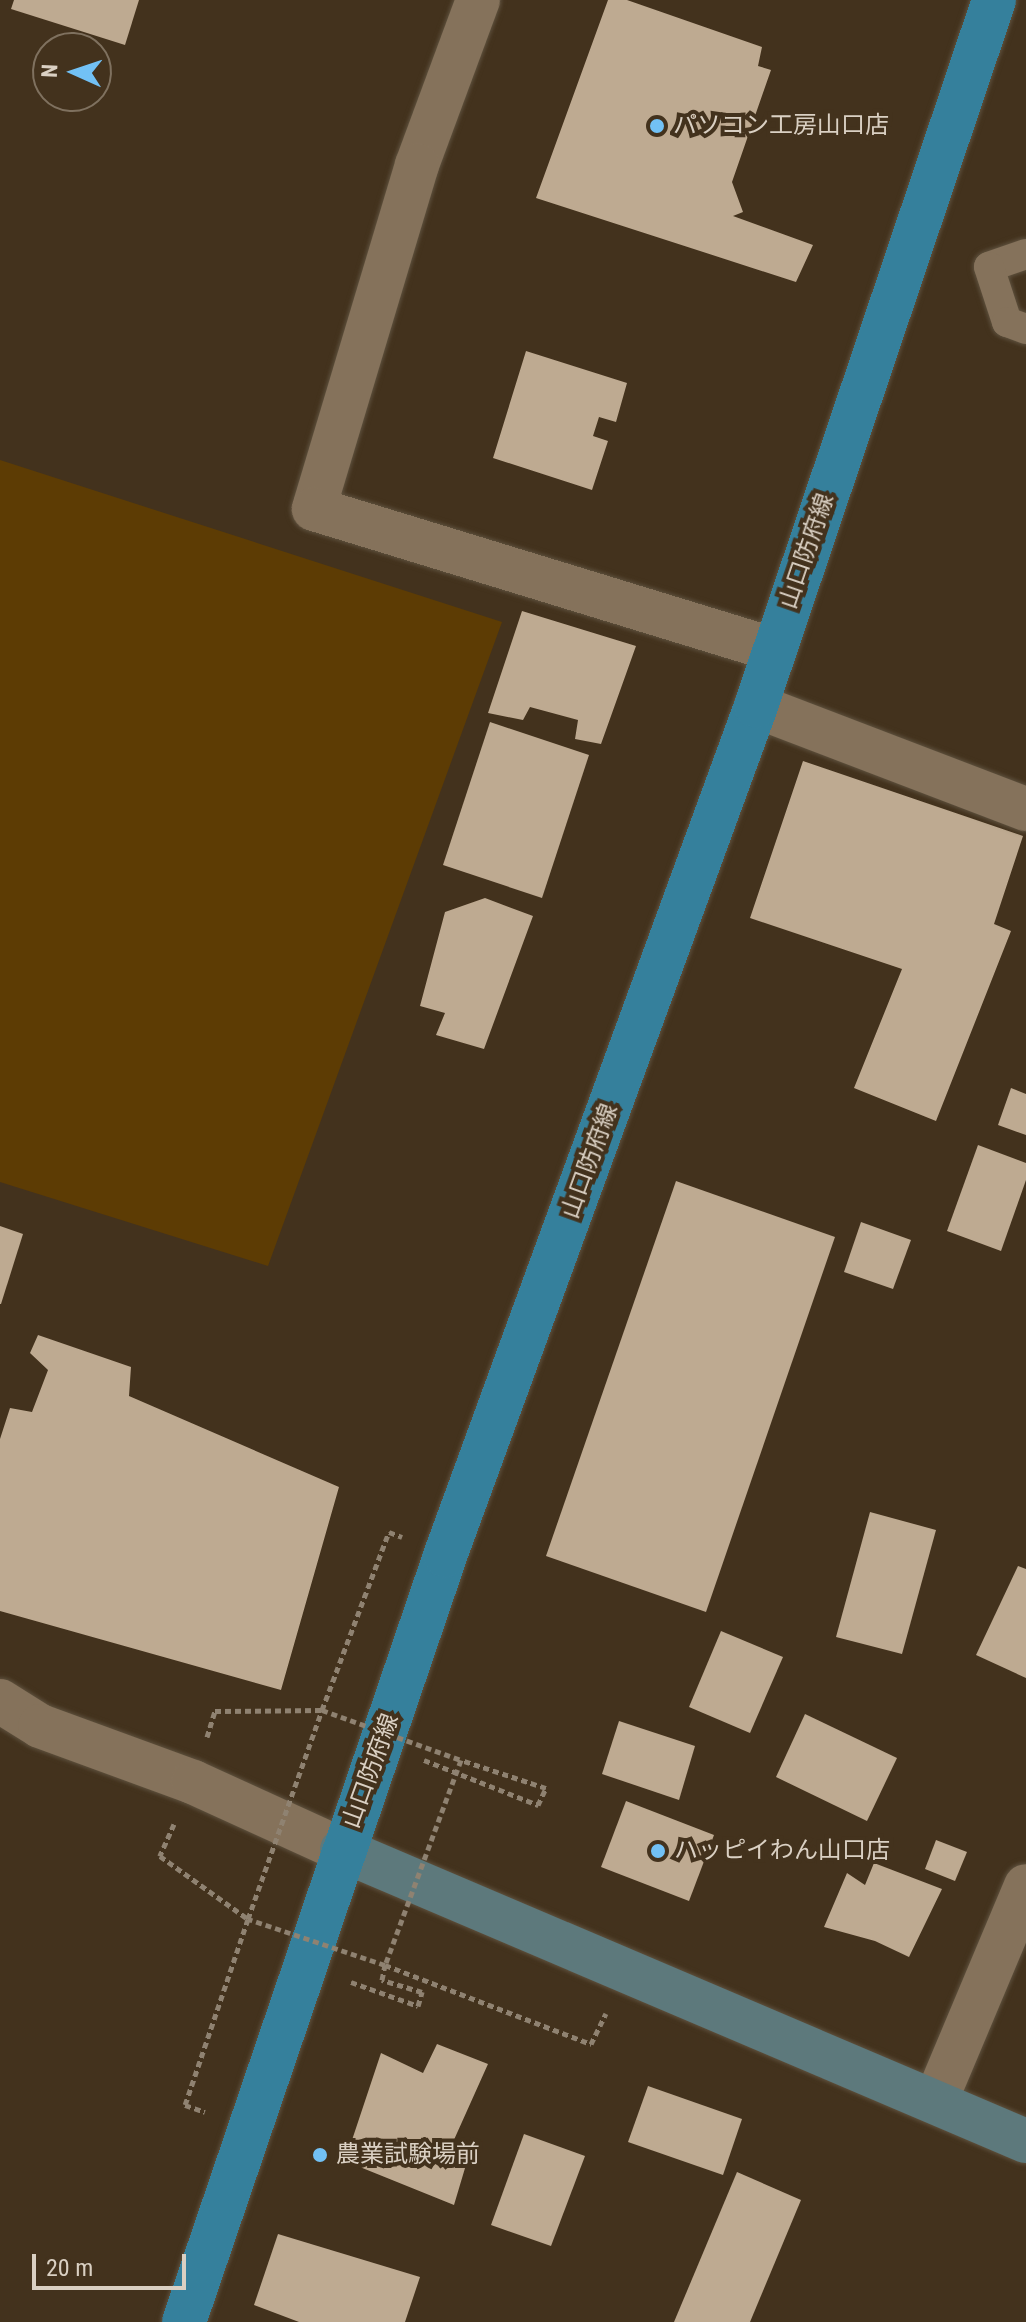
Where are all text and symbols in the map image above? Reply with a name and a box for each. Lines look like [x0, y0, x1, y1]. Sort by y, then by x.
north arrow [32, 32, 112, 112]
text: N [37, 63, 62, 78]
place label: パソコン工房山口店 [673, 112, 889, 140]
marker: パソコン工房山口店 [648, 117, 666, 135]
street label: 山口防府線 [774, 490, 840, 612]
street label: 山口防府線 [556, 1100, 624, 1222]
street label: 山口防府線 [337, 1710, 405, 1832]
place label: ハッピイわん山口店 [674, 1837, 890, 1865]
marker: ハッピイわん山口店 [649, 1842, 667, 1860]
place label: 農業試験場前 [336, 2141, 480, 2169]
marker: 農業試験場前 [311, 2146, 329, 2164]
scale bar [36, 2238, 190, 2288]
text: 20 m [46, 2254, 93, 2282]

